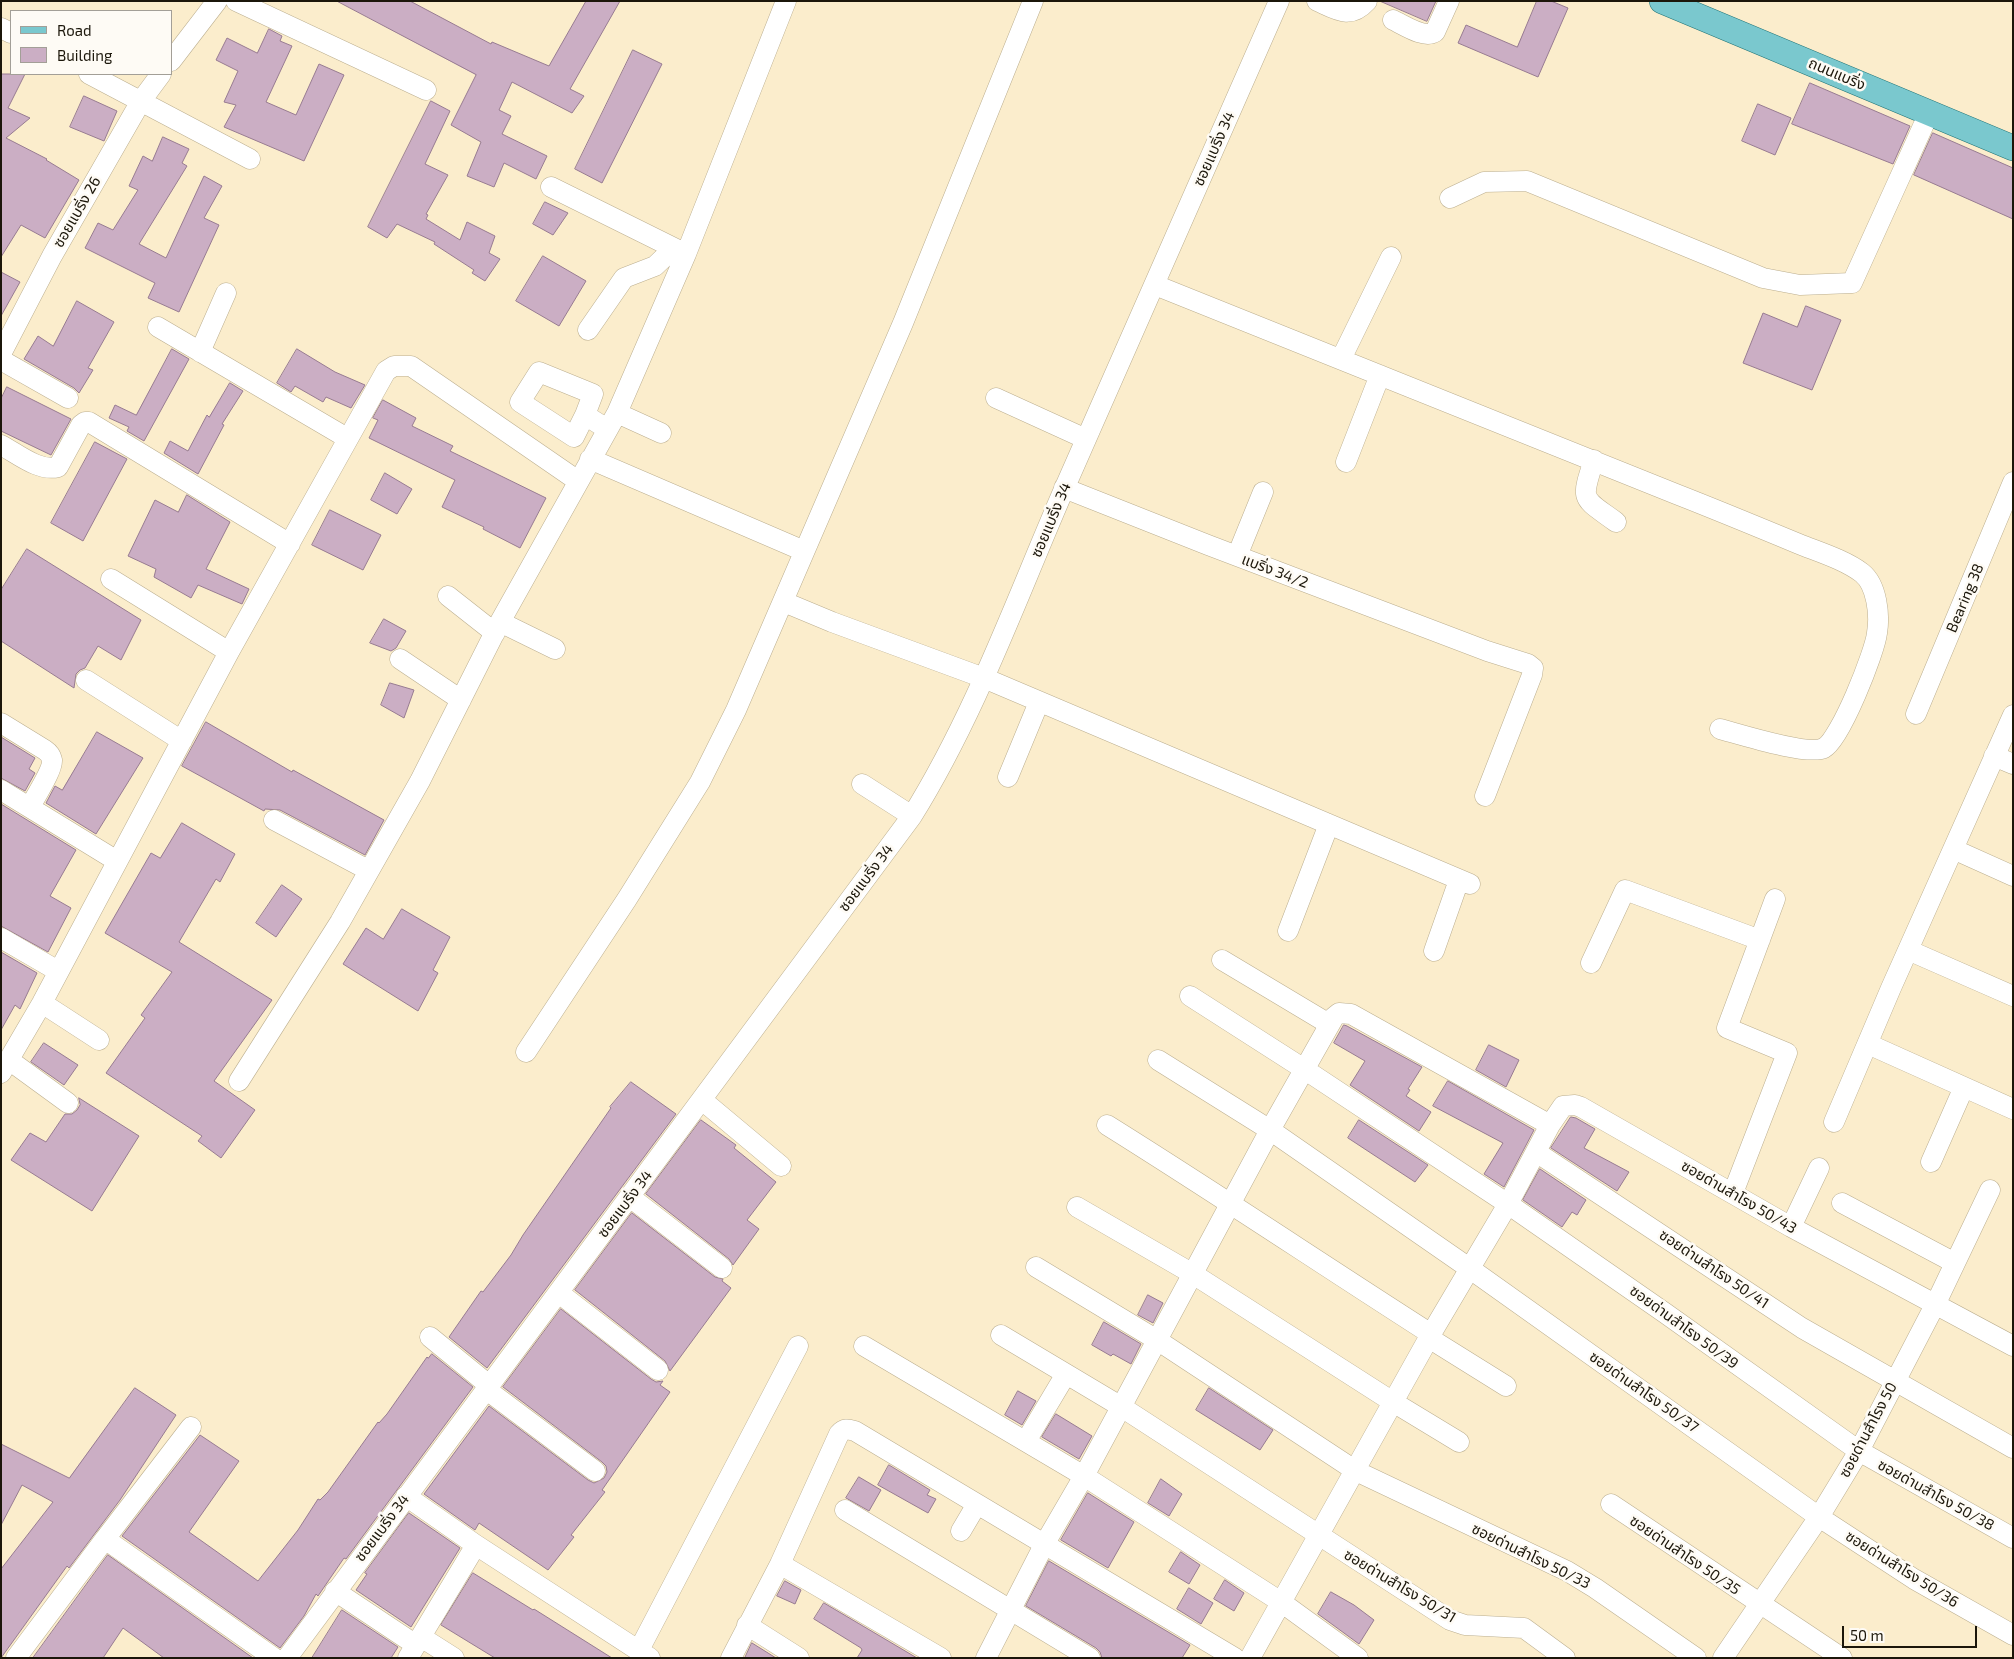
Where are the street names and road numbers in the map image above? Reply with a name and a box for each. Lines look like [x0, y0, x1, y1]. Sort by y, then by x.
street label: ถนนแบริ่ง [1806, 54, 1868, 94]
street label: ซอยแบริ่ง 34 [1190, 109, 1238, 189]
street label: ซอยแบริ่ง 26 [49, 173, 105, 251]
street label: ซอยแบริ่ง 34 [1027, 480, 1075, 560]
street label: แบริ่ง 34/2 [1239, 550, 1311, 592]
street label: Bearing 38 [1942, 561, 1988, 635]
street label: ซอยแบริ่ง 34 [835, 841, 897, 915]
street label: ซอยด่านสำโรง 50/43 [1678, 1157, 1800, 1237]
street label: ซอยแบริ่ง 34 [594, 1167, 656, 1241]
street label: ซอยด่านสำโรง 50/41 [1656, 1226, 1772, 1312]
street label: ซอยด่านสำโรง 50/39 [1626, 1282, 1742, 1372]
street label: ซอยด่านสำโรง 50/37 [1586, 1348, 1702, 1436]
street label: ซอยด่านสำโรง 50 [1835, 1379, 1901, 1481]
street label: ซอยด่านสำโรง 50/38 [1875, 1455, 1997, 1535]
street label: ซอยแบริ่ง 34 [351, 1491, 413, 1565]
street label: ซอยด่านสำโรง 50/35 [1626, 1511, 1744, 1599]
street label: ซอยด่านสำโรง 50/33 [1469, 1519, 1593, 1593]
street label: ซอยด่านสำโรง 50/36 [1842, 1527, 1962, 1611]
street label: ซอยด่านสำโรง 50/31 [1341, 1545, 1459, 1627]

